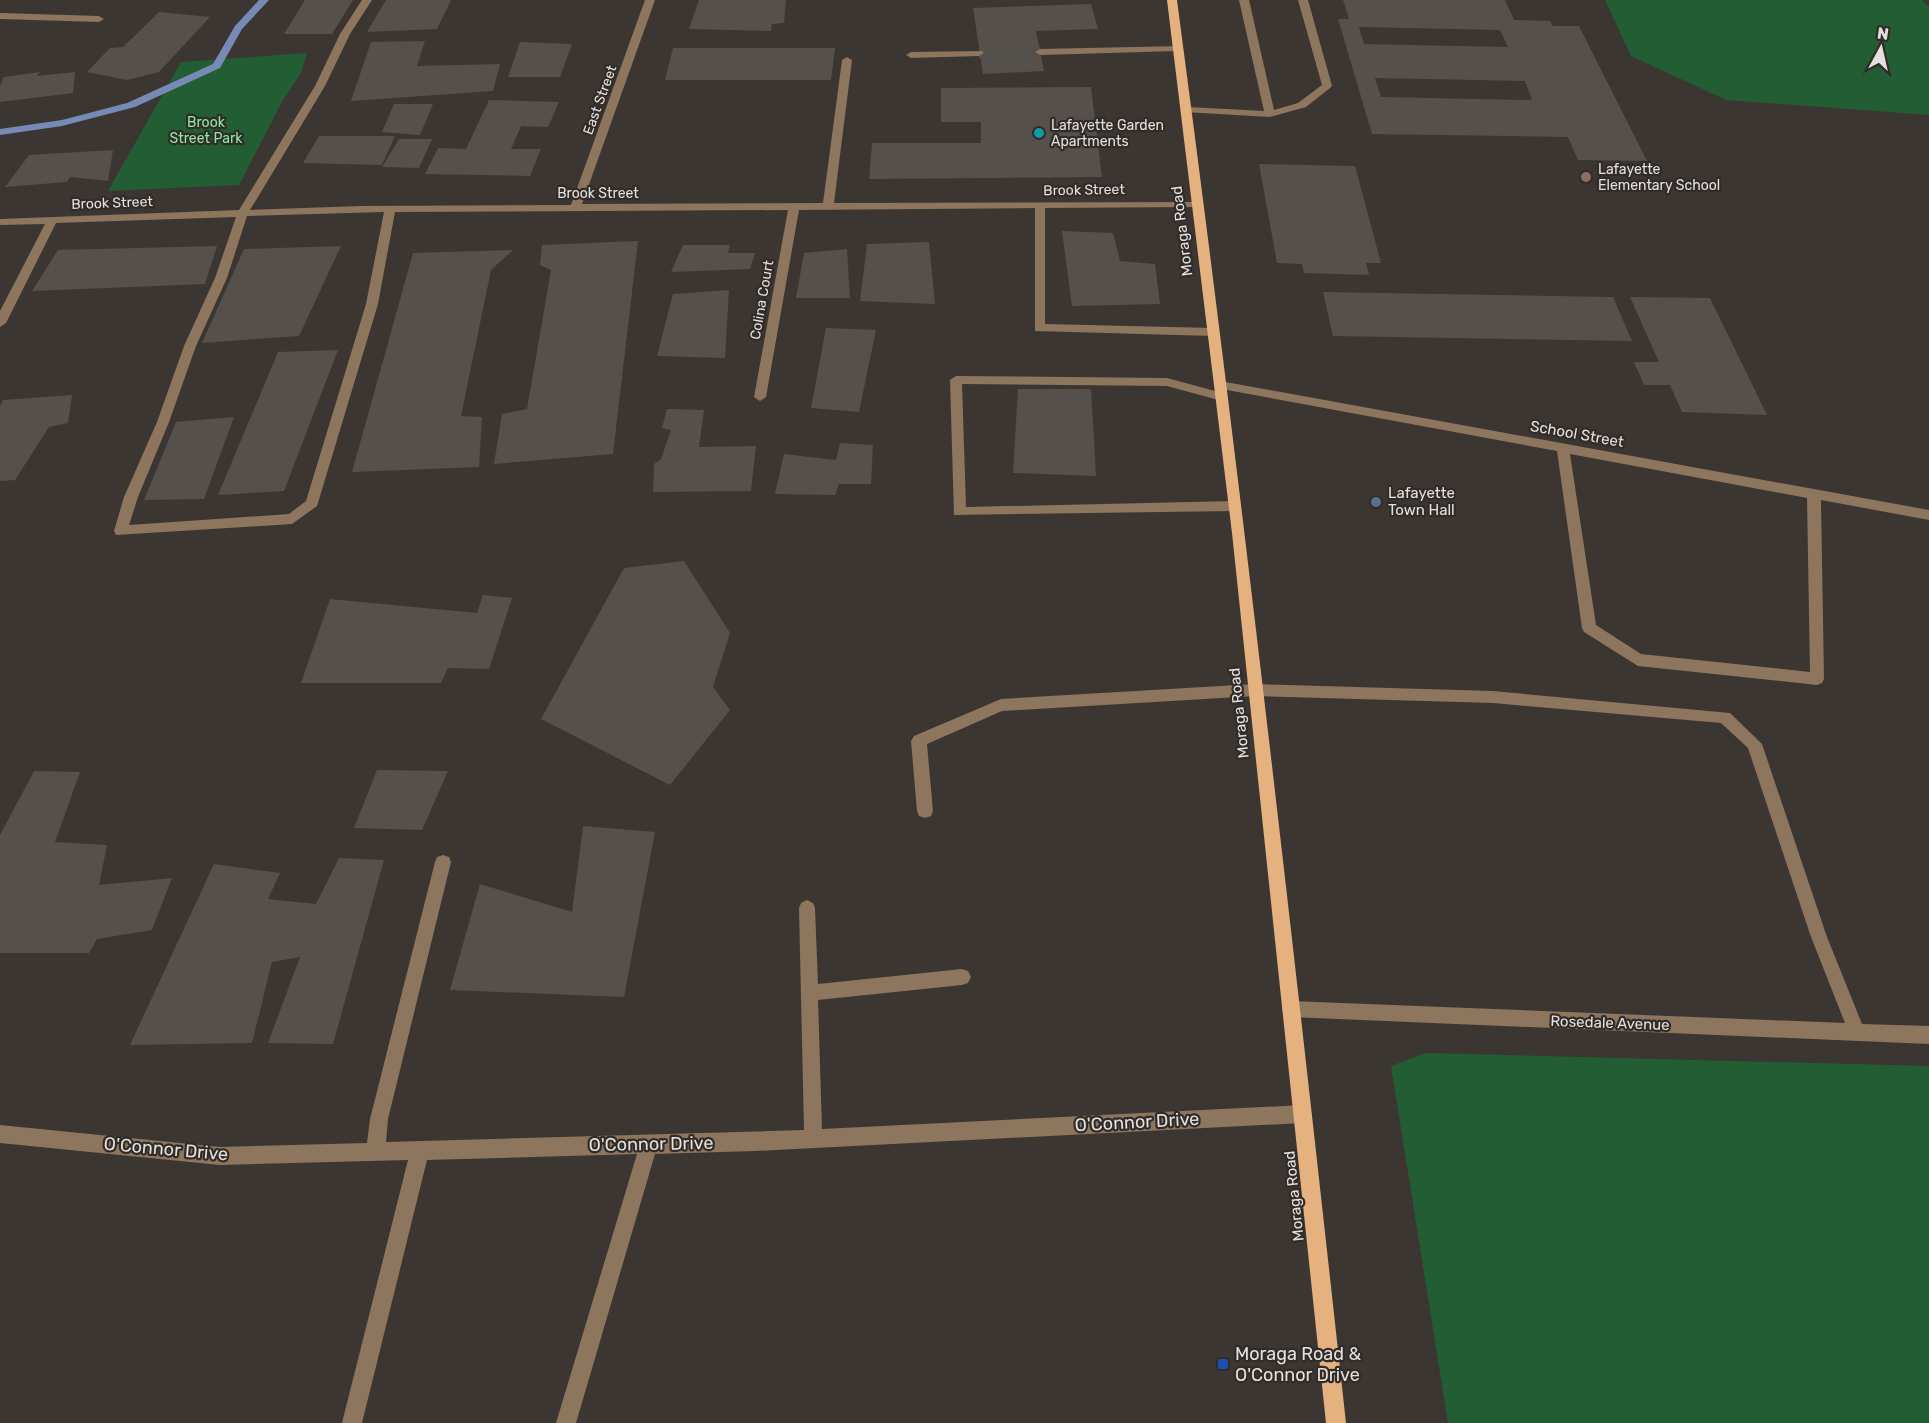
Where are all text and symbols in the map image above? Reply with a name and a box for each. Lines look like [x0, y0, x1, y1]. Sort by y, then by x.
north arrow [1851, 18, 1911, 78]
text: N [1876, 23, 1890, 44]
street label: East Street [580, 62, 621, 137]
park label: Brook Street Park [169, 114, 243, 147]
place label: Lafayette Garden Apartments [1051, 117, 1164, 150]
marker: Lafayette Garden Apartments [1032, 126, 1046, 140]
place label: Lafayette Elementary School [1598, 161, 1720, 194]
marker: Lafayette Elementary School [1579, 170, 1593, 184]
street label: Brook Street [1043, 181, 1125, 199]
street label: Brook Street [557, 185, 639, 202]
street label: Moraga Road [1168, 185, 1196, 277]
street label: Brook Street [71, 193, 154, 213]
street label: Colina Court [747, 258, 777, 341]
street label: School Street [1529, 417, 1625, 451]
place label: Lafayette Town Hall [1388, 484, 1455, 519]
marker: Lafayette Town Hall [1369, 495, 1383, 509]
street label: Moraga Road [1225, 667, 1253, 759]
street label: Rosedale Avenue [1550, 1012, 1670, 1034]
street label: O'Connor Drive [1074, 1108, 1200, 1136]
street label: O'Connor Drive [588, 1132, 714, 1156]
street label: O'Connor Drive [103, 1133, 229, 1165]
street label: Moraga Road [1280, 1150, 1308, 1242]
place label: Moraga Road & O'Connor Drive [1235, 1343, 1361, 1386]
marker: Moraga Road & O'Connor Drive [1216, 1357, 1230, 1371]

